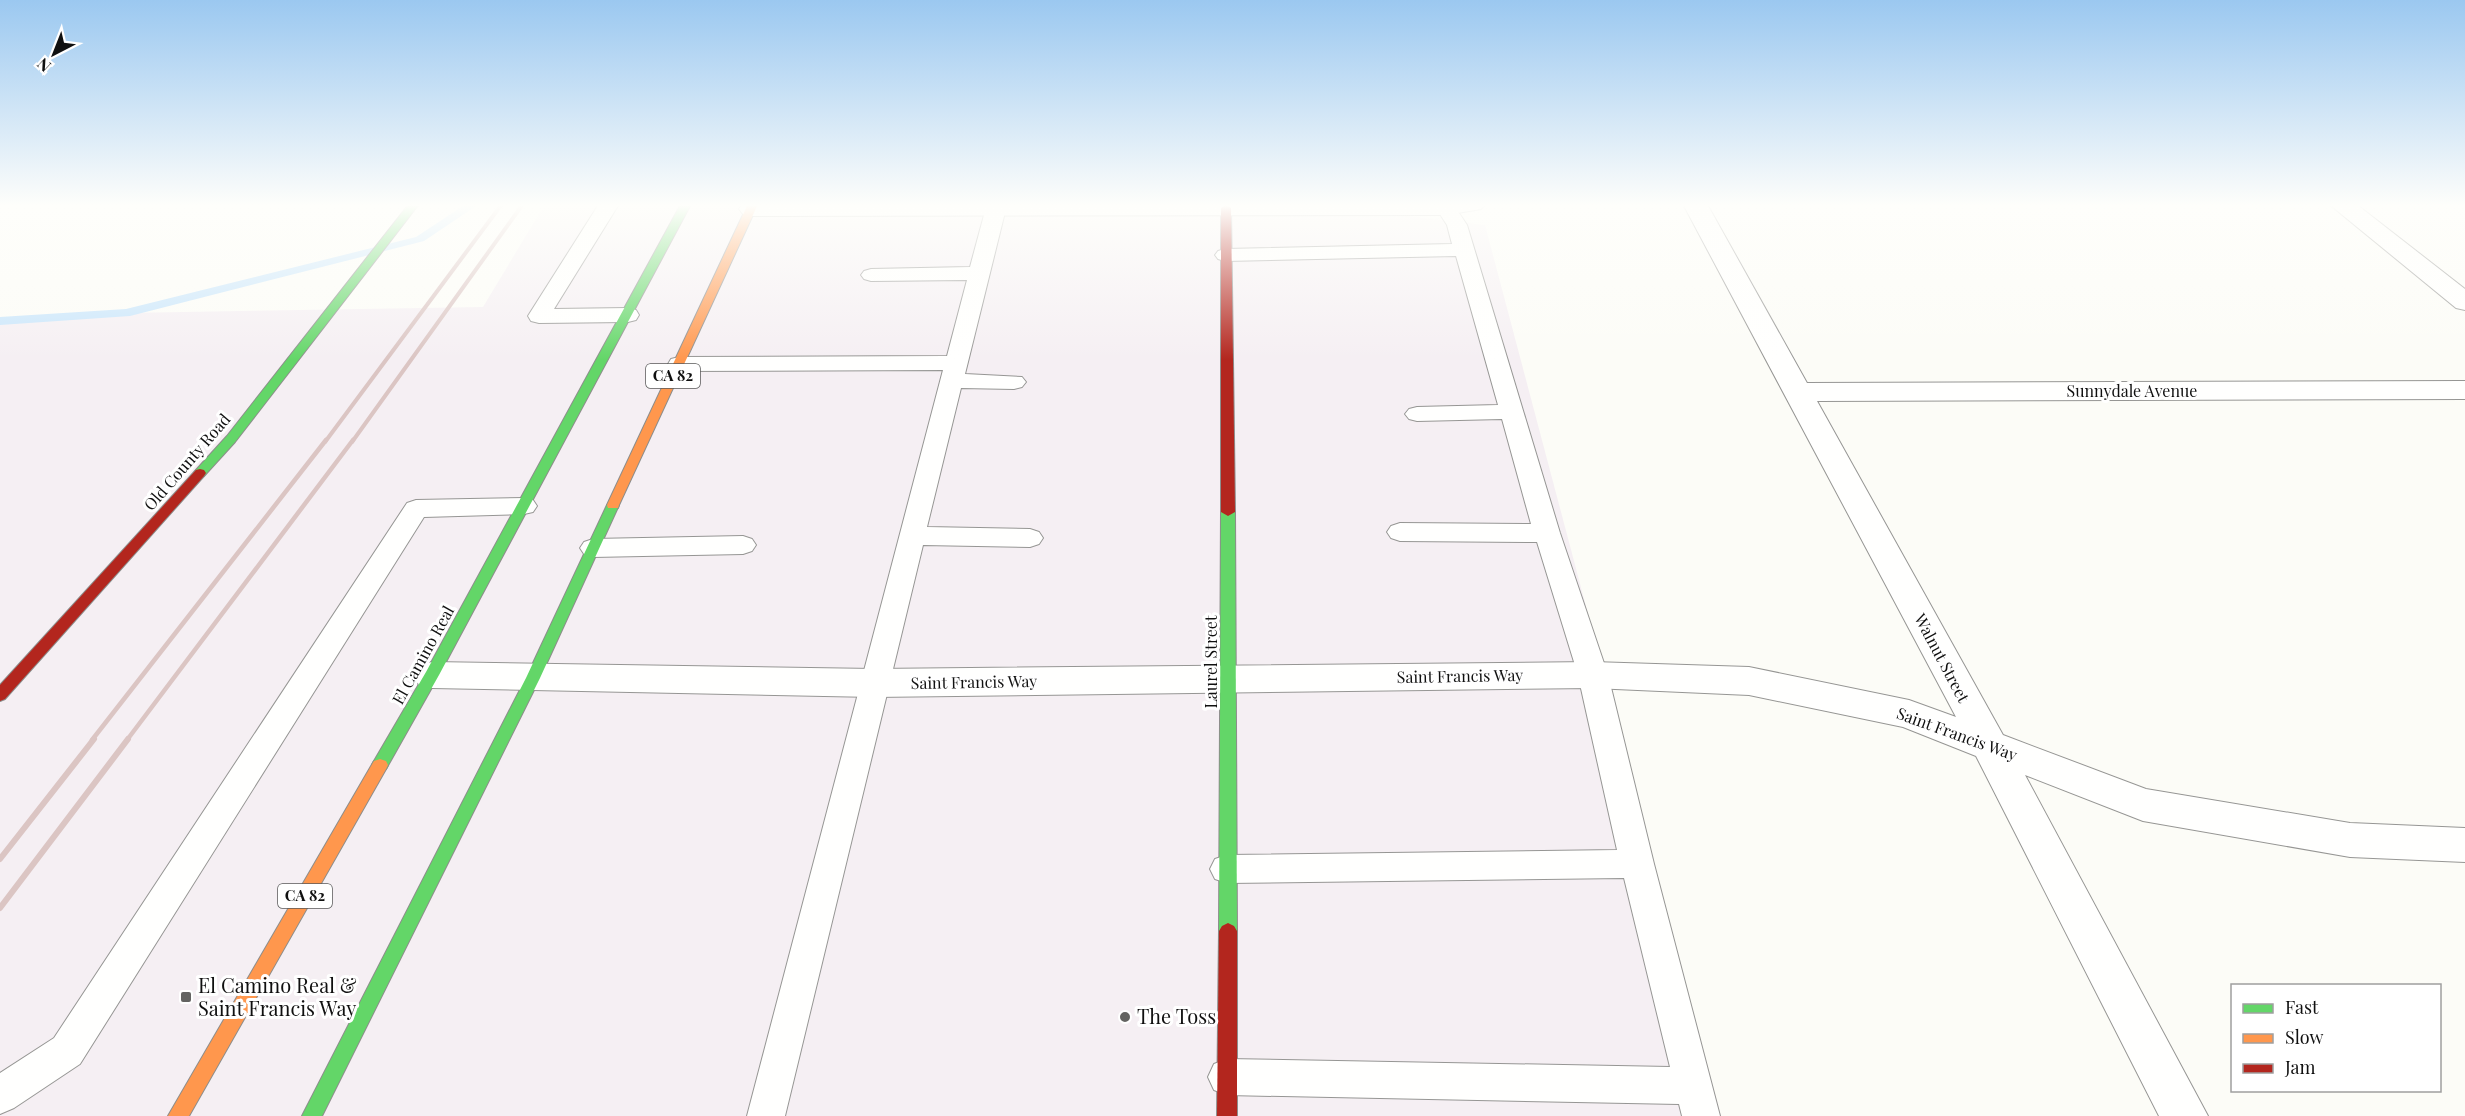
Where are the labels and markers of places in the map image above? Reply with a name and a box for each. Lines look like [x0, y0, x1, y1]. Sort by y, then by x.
place label: El Camino Real & Saint Francis Way [198, 971, 357, 1021]
marker: El Camino Real & Saint Francis Way [179, 990, 193, 1004]
place label: The Toss [1137, 1002, 1216, 1029]
marker: The Toss [1118, 1010, 1132, 1024]

